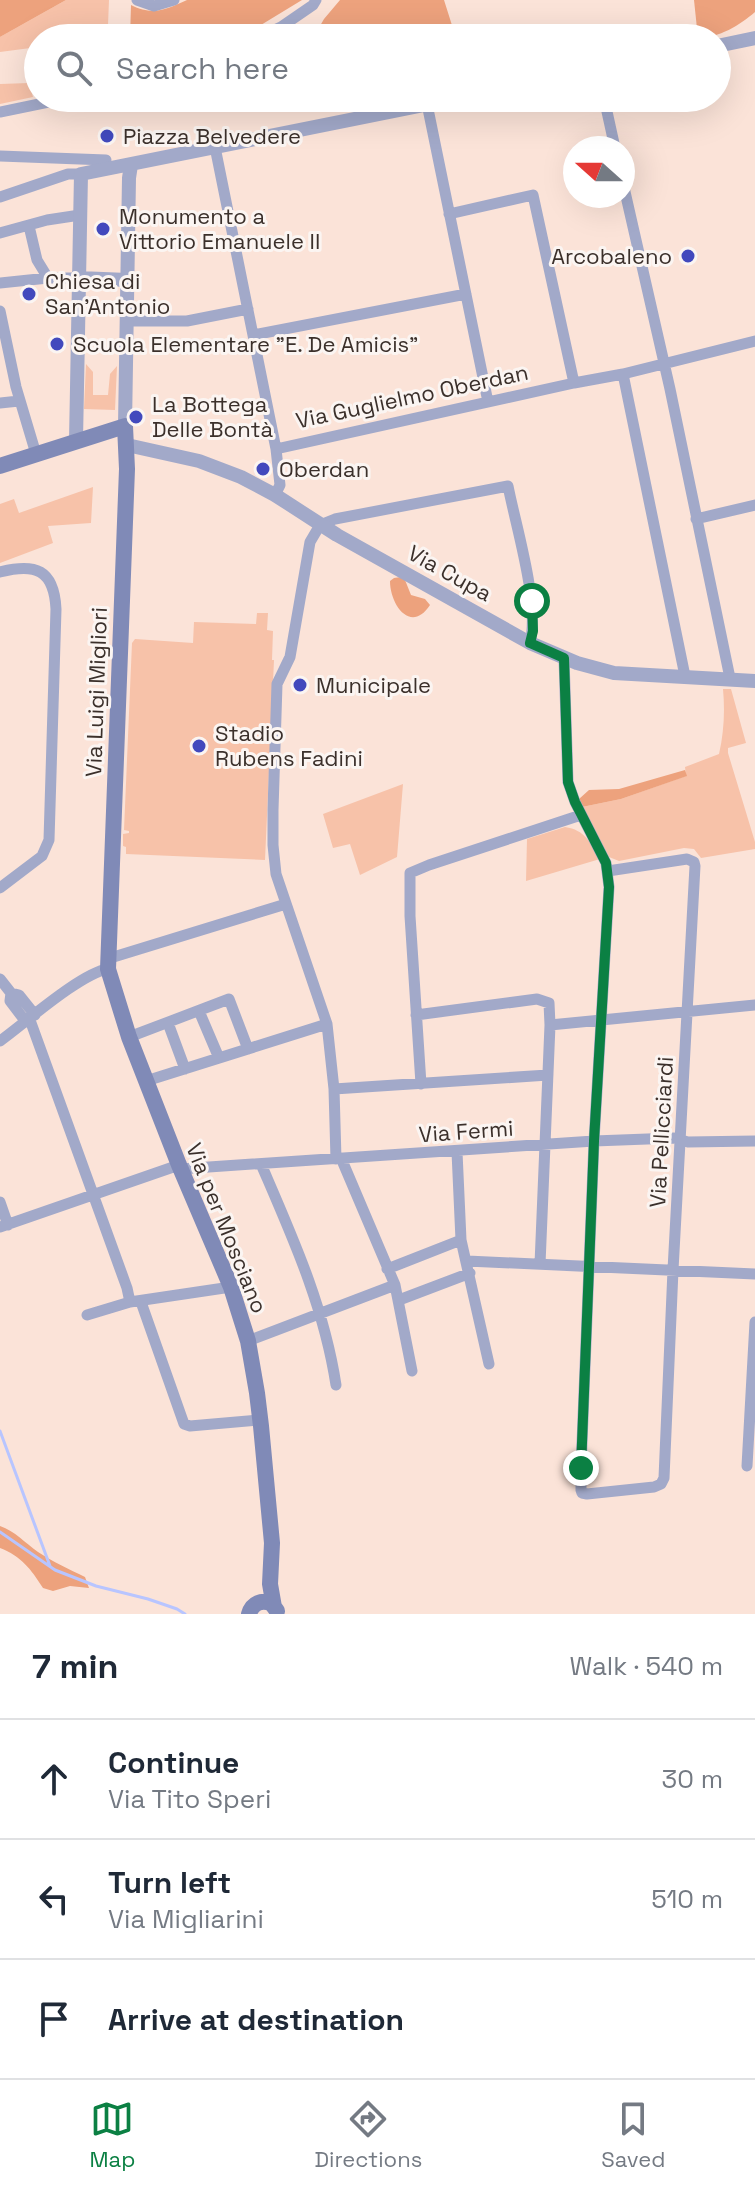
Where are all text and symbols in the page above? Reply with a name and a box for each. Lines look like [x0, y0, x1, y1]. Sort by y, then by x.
search box [24, 24, 731, 112]
icon: search [52, 46, 96, 90]
text: Search here [116, 49, 289, 88]
place label: Piazza Belvedere [123, 122, 301, 150]
marker: Piazza Belvedere [98, 127, 116, 145]
north arrow [563, 136, 635, 208]
place label: Monumento a Vittorio Emanuele II [119, 202, 320, 255]
marker: Monumento a Vittorio Emanuele II [94, 220, 112, 238]
place label: Arcobaleno [551, 242, 672, 270]
marker: Arcobaleno [679, 247, 697, 265]
place label: Chiesa di San'Antonio [45, 267, 170, 320]
marker: Chiesa di San'Antonio [20, 285, 38, 303]
place label: Scuola Elementare "E. De Amicis" [73, 330, 418, 358]
marker: Scuola Elementare "E. De Amicis" [48, 335, 66, 353]
street label: Via Guglielmo Oberdan [293, 358, 531, 434]
place label: La Bottega Delle Bontà [152, 390, 273, 443]
marker: La Bottega Delle Bontà [127, 408, 145, 426]
place label: Oberdan [279, 455, 369, 483]
marker: Oberdan [254, 460, 272, 478]
street label: Via Cupa [403, 539, 497, 608]
route start [514, 583, 550, 619]
street label: Via Luigi Migliori [79, 607, 113, 777]
place label: Municipale [316, 671, 431, 699]
marker: Municipale [291, 676, 309, 694]
place label: Stadio Rubens Fadini [215, 719, 363, 772]
marker: Stadio Rubens Fadini [190, 737, 208, 755]
street label: Via Pellicciardi [643, 1056, 679, 1208]
street label: Via Fermi [418, 1114, 514, 1148]
street label: Via per Mosciano [180, 1139, 274, 1317]
route end [563, 1450, 599, 1486]
text: 7 min [32, 1645, 119, 1688]
text: Walk · 540 m [569, 1649, 723, 1683]
text: Continue [108, 1743, 239, 1782]
icon: ahead [32, 1757, 76, 1801]
text: 30 m [662, 1762, 723, 1796]
text: Via Tito Speri [108, 1782, 271, 1816]
text: Turn left [108, 1863, 231, 1902]
icon: left [32, 1877, 76, 1921]
text: 510 m [651, 1882, 723, 1916]
text: Via Migliarini [108, 1902, 264, 1936]
icon: arrive [32, 1997, 76, 2041]
text: Arrive at destination [108, 2000, 404, 2039]
tab: Map [90, 2097, 135, 2173]
tab: Directions [314, 2097, 422, 2173]
tab: Saved [601, 2097, 665, 2173]

